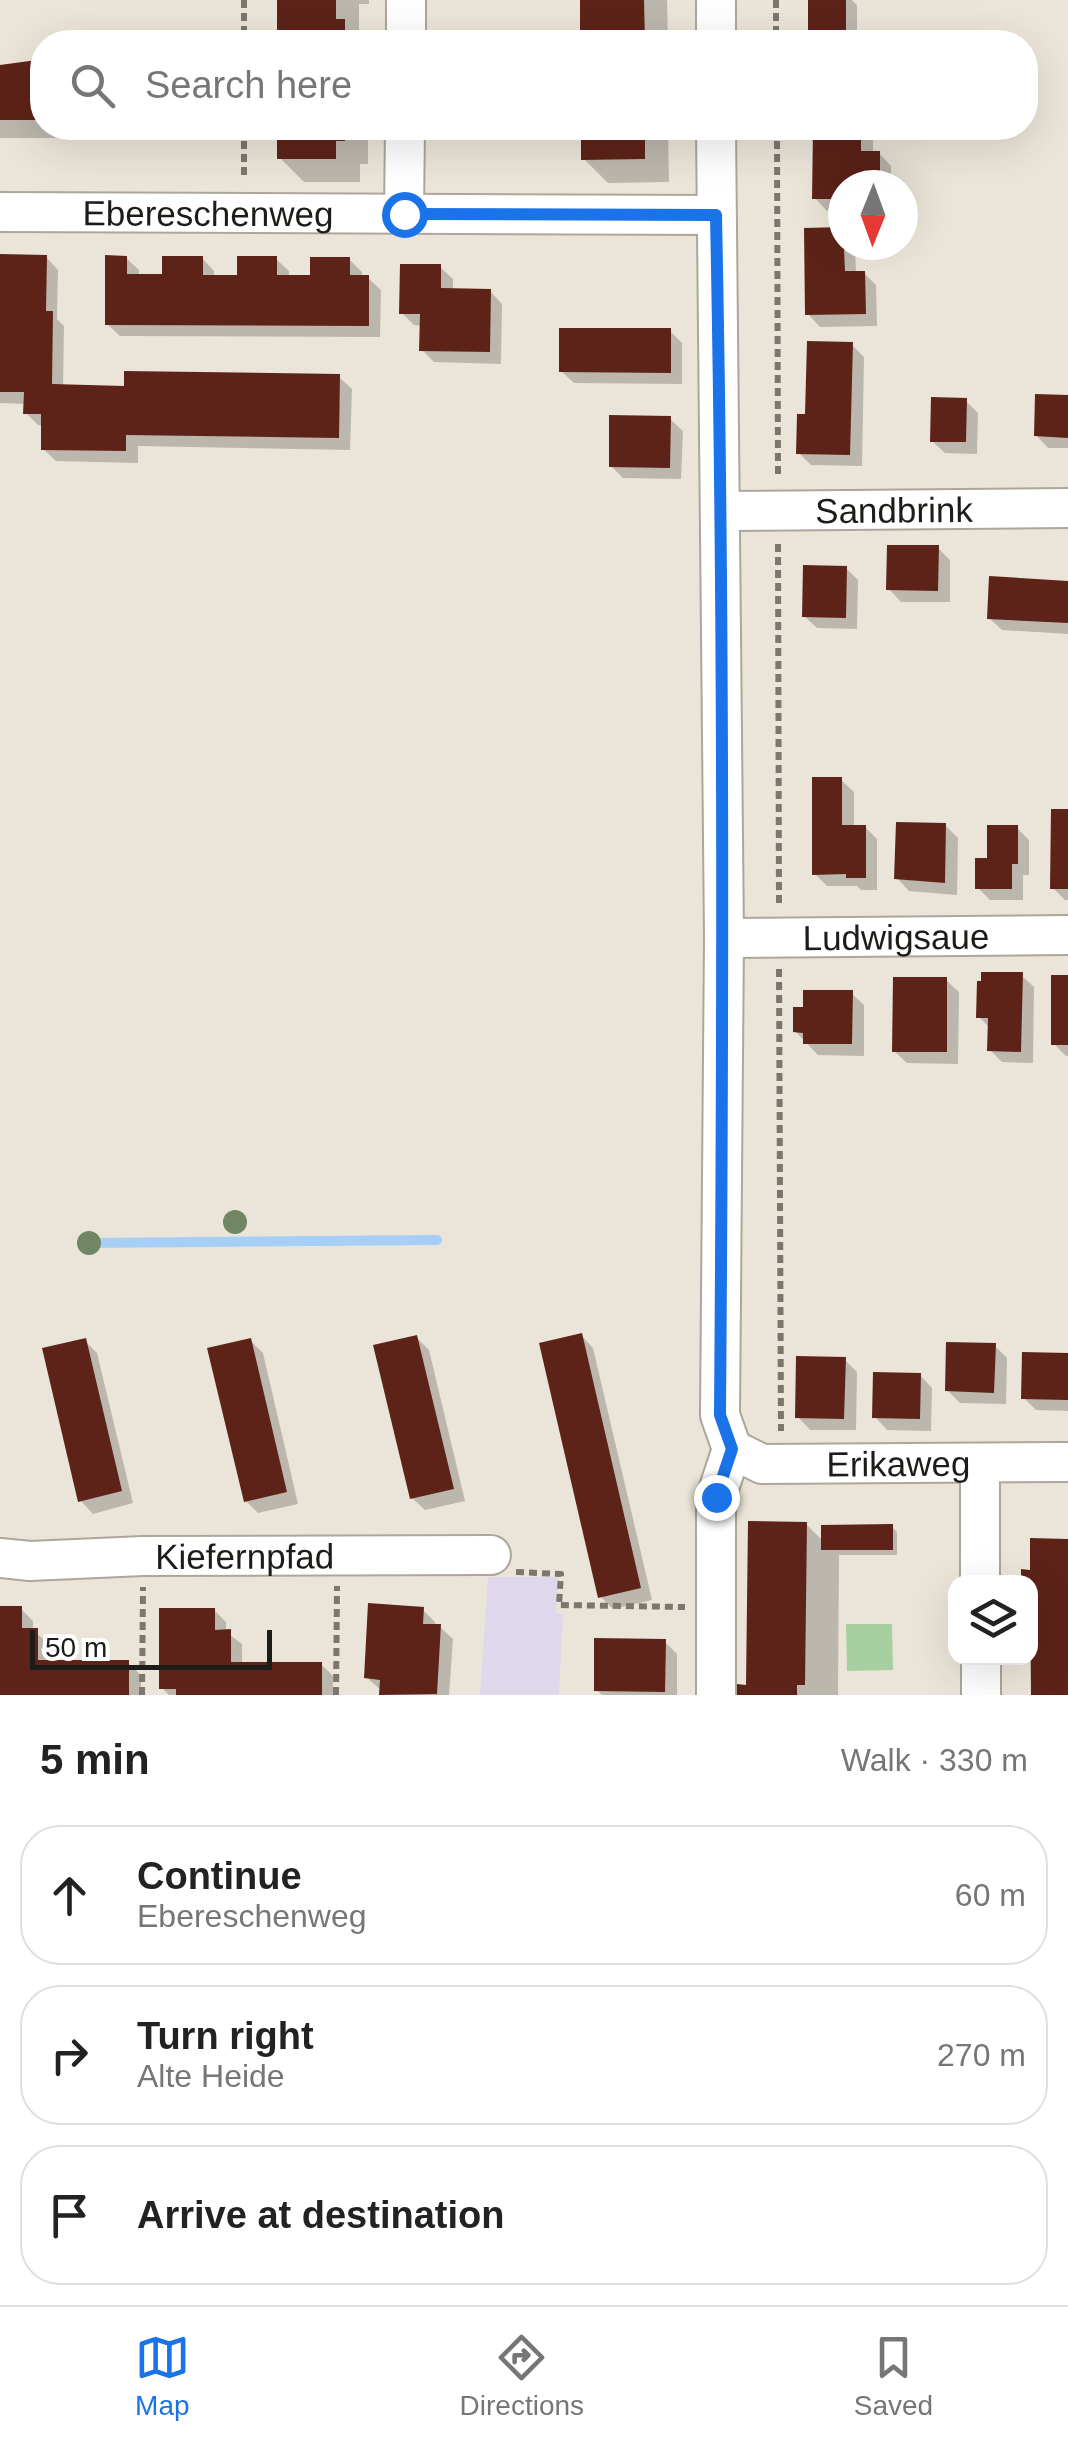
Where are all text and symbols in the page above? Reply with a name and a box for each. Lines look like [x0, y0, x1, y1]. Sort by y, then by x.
search box [30, 30, 1038, 140]
icon: search [65, 58, 120, 113]
text: Search here [145, 64, 352, 106]
north arrow [828, 170, 918, 260]
route start [382, 192, 428, 238]
street label: Ebereschenweg [82, 193, 334, 233]
street label: Sandbrink [815, 489, 973, 530]
street label: Ludwigsaue [802, 916, 990, 957]
street label: Erikaweg [826, 1443, 971, 1483]
route end [694, 1475, 740, 1521]
street label: Kiefernpfad [155, 1536, 334, 1575]
map controls [948, 1575, 1038, 1665]
button: layers [948, 1575, 1038, 1665]
scale bar [30, 1625, 272, 1670]
text: 50 m [45, 1632, 107, 1663]
text: 5 min [40, 1736, 150, 1783]
text: Walk · 330 m [841, 1742, 1028, 1778]
text: Continue [137, 1855, 302, 1897]
icon: ahead [42, 1868, 97, 1923]
text: 60 m [955, 1877, 1026, 1913]
text: Ebereschenweg [137, 1898, 366, 1934]
text: Turn right [137, 2015, 314, 2057]
icon: right [42, 2028, 97, 2083]
text: 270 m [937, 2037, 1026, 2073]
text: Alte Heide [137, 2058, 285, 2094]
icon: arrive [42, 2188, 97, 2243]
text: Arrive at destination [137, 2194, 504, 2236]
tab: Map [135, 2330, 190, 2422]
tab: Directions [460, 2330, 584, 2422]
tab: Saved [854, 2330, 933, 2422]

